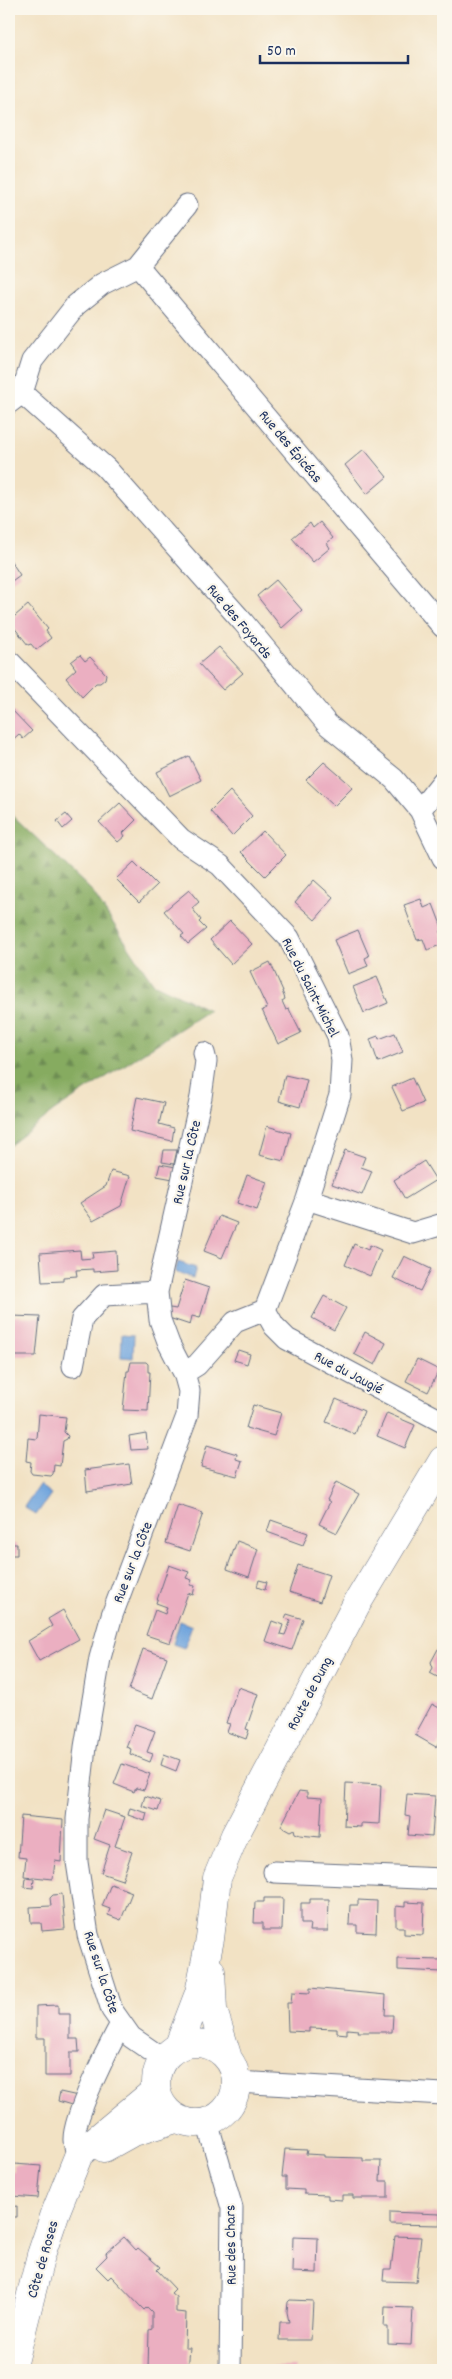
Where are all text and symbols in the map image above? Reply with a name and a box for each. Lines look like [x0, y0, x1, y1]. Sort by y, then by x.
scale bar [260, 32, 407, 64]
text: 50 m [267, 41, 296, 63]
street label: Rue des Épicéas [252, 406, 327, 489]
street label: Rue des Foyards [200, 580, 277, 665]
street label: Rue du Saint-Michel [275, 934, 344, 1042]
street label: Rue sur la Côte [168, 1118, 208, 1207]
street label: Rue du Jaugié [310, 1346, 387, 1401]
street label: Rue sur la Côte [108, 1518, 160, 1607]
street label: Route de Dung [282, 1653, 339, 1735]
street label: Rue sur la Côte [76, 1928, 124, 2017]
street label: Rue des Chars [220, 2205, 244, 2285]
street label: Côte de Roses [22, 2218, 66, 2301]

